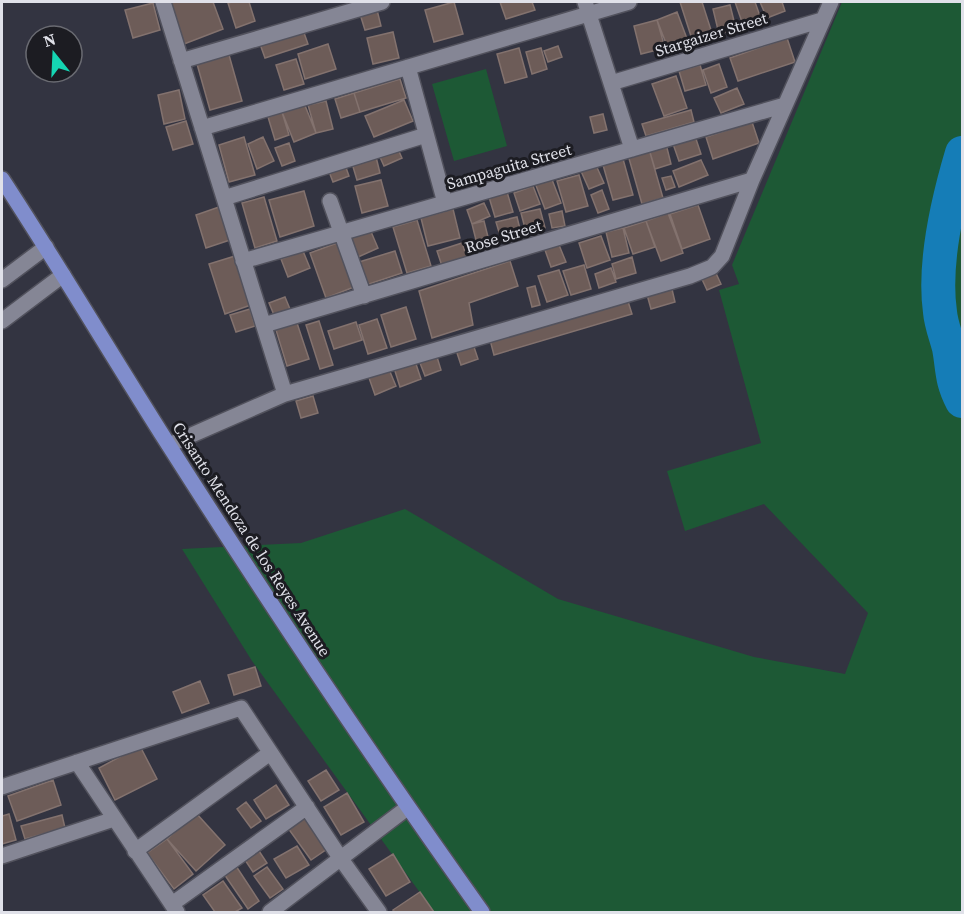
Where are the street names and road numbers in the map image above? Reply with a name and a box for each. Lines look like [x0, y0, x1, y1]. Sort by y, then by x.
street label: Stargaizer Street [652, 6, 770, 61]
street label: Sampaguita Street [444, 137, 575, 194]
street label: Rose Street [462, 214, 545, 258]
street label: Crisanto Mendoza de los Reyes Avenue [168, 417, 336, 661]

